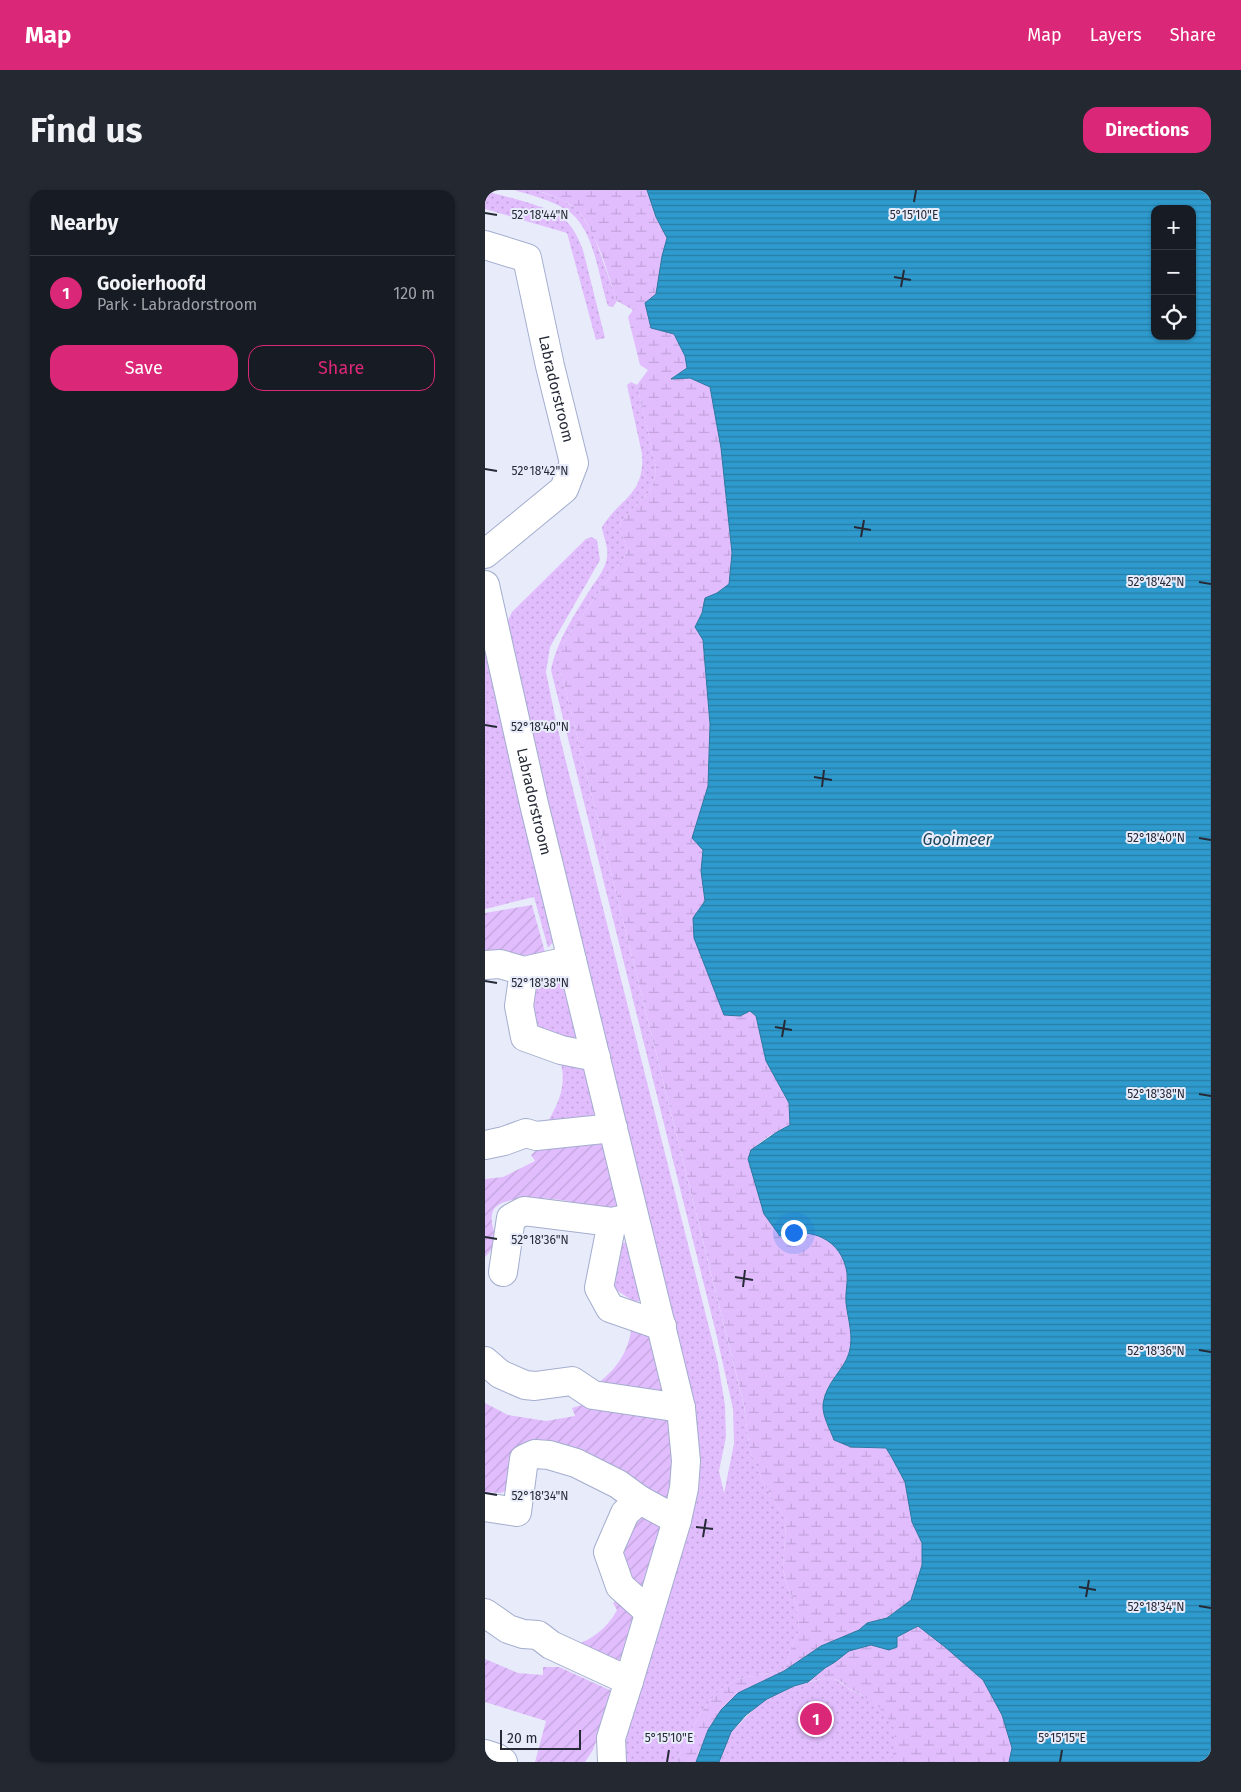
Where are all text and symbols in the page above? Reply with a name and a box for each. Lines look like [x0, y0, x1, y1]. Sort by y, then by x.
text: Map [25, 21, 71, 49]
text: Map [1027, 24, 1062, 46]
text: Layers [1090, 24, 1142, 46]
text: Share [1170, 24, 1216, 46]
button: Directions [1083, 107, 1211, 153]
text: Find us [30, 109, 142, 151]
map controls [1151, 205, 1196, 340]
button: + [1151, 205, 1196, 250]
text: 52°18'44"N [511, 208, 569, 222]
text: 5°15'10"E [890, 208, 938, 222]
text: Nearby [50, 210, 118, 236]
button: − [1151, 250, 1196, 295]
text: Gooierhoofd [97, 272, 206, 295]
text: 1 [62, 284, 70, 303]
text: 120 m [393, 284, 435, 303]
text: Park · Labradorstroom [97, 295, 257, 314]
button: locate [1151, 295, 1196, 340]
street label: Labradorstroom [535, 334, 578, 444]
button: Save [50, 345, 238, 391]
button: Share [248, 345, 435, 391]
text: 52°18'42"N [512, 464, 568, 478]
text: 52°18'42"N [1128, 575, 1184, 589]
text: 52°18'40"N [511, 720, 569, 734]
street label: Labradorstroom [513, 746, 555, 857]
water label: Gooimeer [922, 830, 992, 849]
text: 52°18'40"N [1127, 831, 1185, 845]
text: 52°18'38"N [511, 976, 569, 990]
text: 52°18'38"N [1127, 1087, 1185, 1101]
your location [781, 1220, 807, 1246]
text: 52°18'36"N [511, 1233, 569, 1247]
text: 52°18'36"N [1127, 1344, 1185, 1358]
text: 52°18'34"N [511, 1489, 569, 1503]
text: 52°18'34"N [1127, 1600, 1185, 1614]
pin: 1 [800, 1700, 832, 1738]
scale bar [500, 1727, 581, 1750]
text: 20 m [507, 1730, 537, 1747]
text: 5°15'10"E [645, 1731, 693, 1745]
text: 5°15'15"E [1038, 1731, 1086, 1745]

